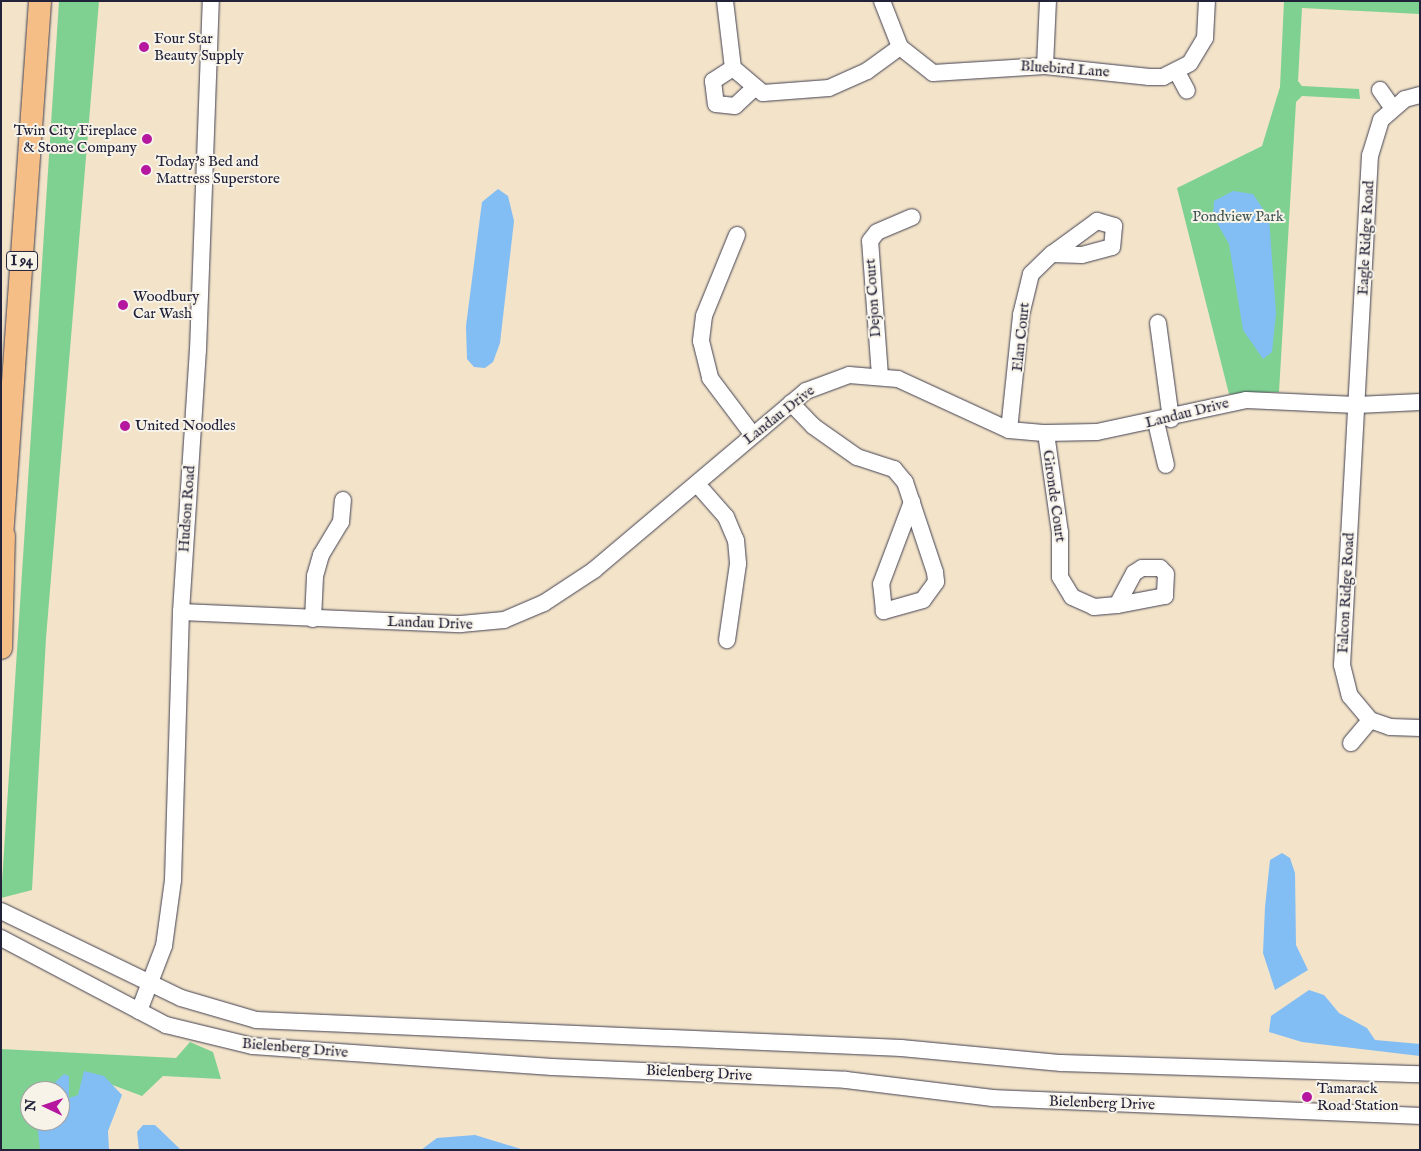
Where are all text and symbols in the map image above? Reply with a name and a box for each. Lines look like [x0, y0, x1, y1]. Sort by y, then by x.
place label: Four Star Beauty Supply [154, 29, 244, 64]
marker: Four Star Beauty Supply [138, 41, 150, 53]
street label: Bluebird Lane [1020, 57, 1110, 81]
place label: Twin City Fireplace & Stone Company [14, 121, 137, 156]
marker: Twin City Fireplace & Stone Company [141, 133, 153, 145]
place label: Today's Bed and Mattress Superstore [156, 152, 280, 187]
marker: Today's Bed and Mattress Superstore [140, 164, 152, 176]
street label: Eagle Ridge Road [1354, 180, 1378, 296]
park label: Pondview Park [1192, 208, 1284, 226]
road number: I 94 [6, 250, 38, 272]
street label: Dejon Court [861, 258, 885, 338]
place label: Woodbury Car Wash [133, 287, 199, 322]
marker: Woodbury Car Wash [117, 299, 129, 311]
street label: Elan Court [1008, 302, 1034, 372]
street label: Landau Drive [740, 382, 818, 448]
street label: Landau Drive [1143, 394, 1231, 432]
place label: United Noodles [135, 417, 236, 435]
marker: United Noodles [119, 420, 131, 432]
street label: Gironde Court [1039, 449, 1069, 543]
street label: Hudson Road [175, 465, 199, 553]
street label: Falcon Ridge Road [1334, 532, 1358, 654]
street label: Landau Drive [387, 613, 473, 633]
street label: Bielenberg Drive [241, 1034, 349, 1062]
street label: Bielenberg Drive [645, 1061, 753, 1085]
place label: Tamarack Road Station [1317, 1079, 1399, 1114]
north arrow [20, 1081, 70, 1131]
marker: Tamarack Road Station [1301, 1091, 1313, 1103]
street label: Bielenberg Drive [1049, 1092, 1155, 1114]
text: N [22, 1099, 40, 1112]

